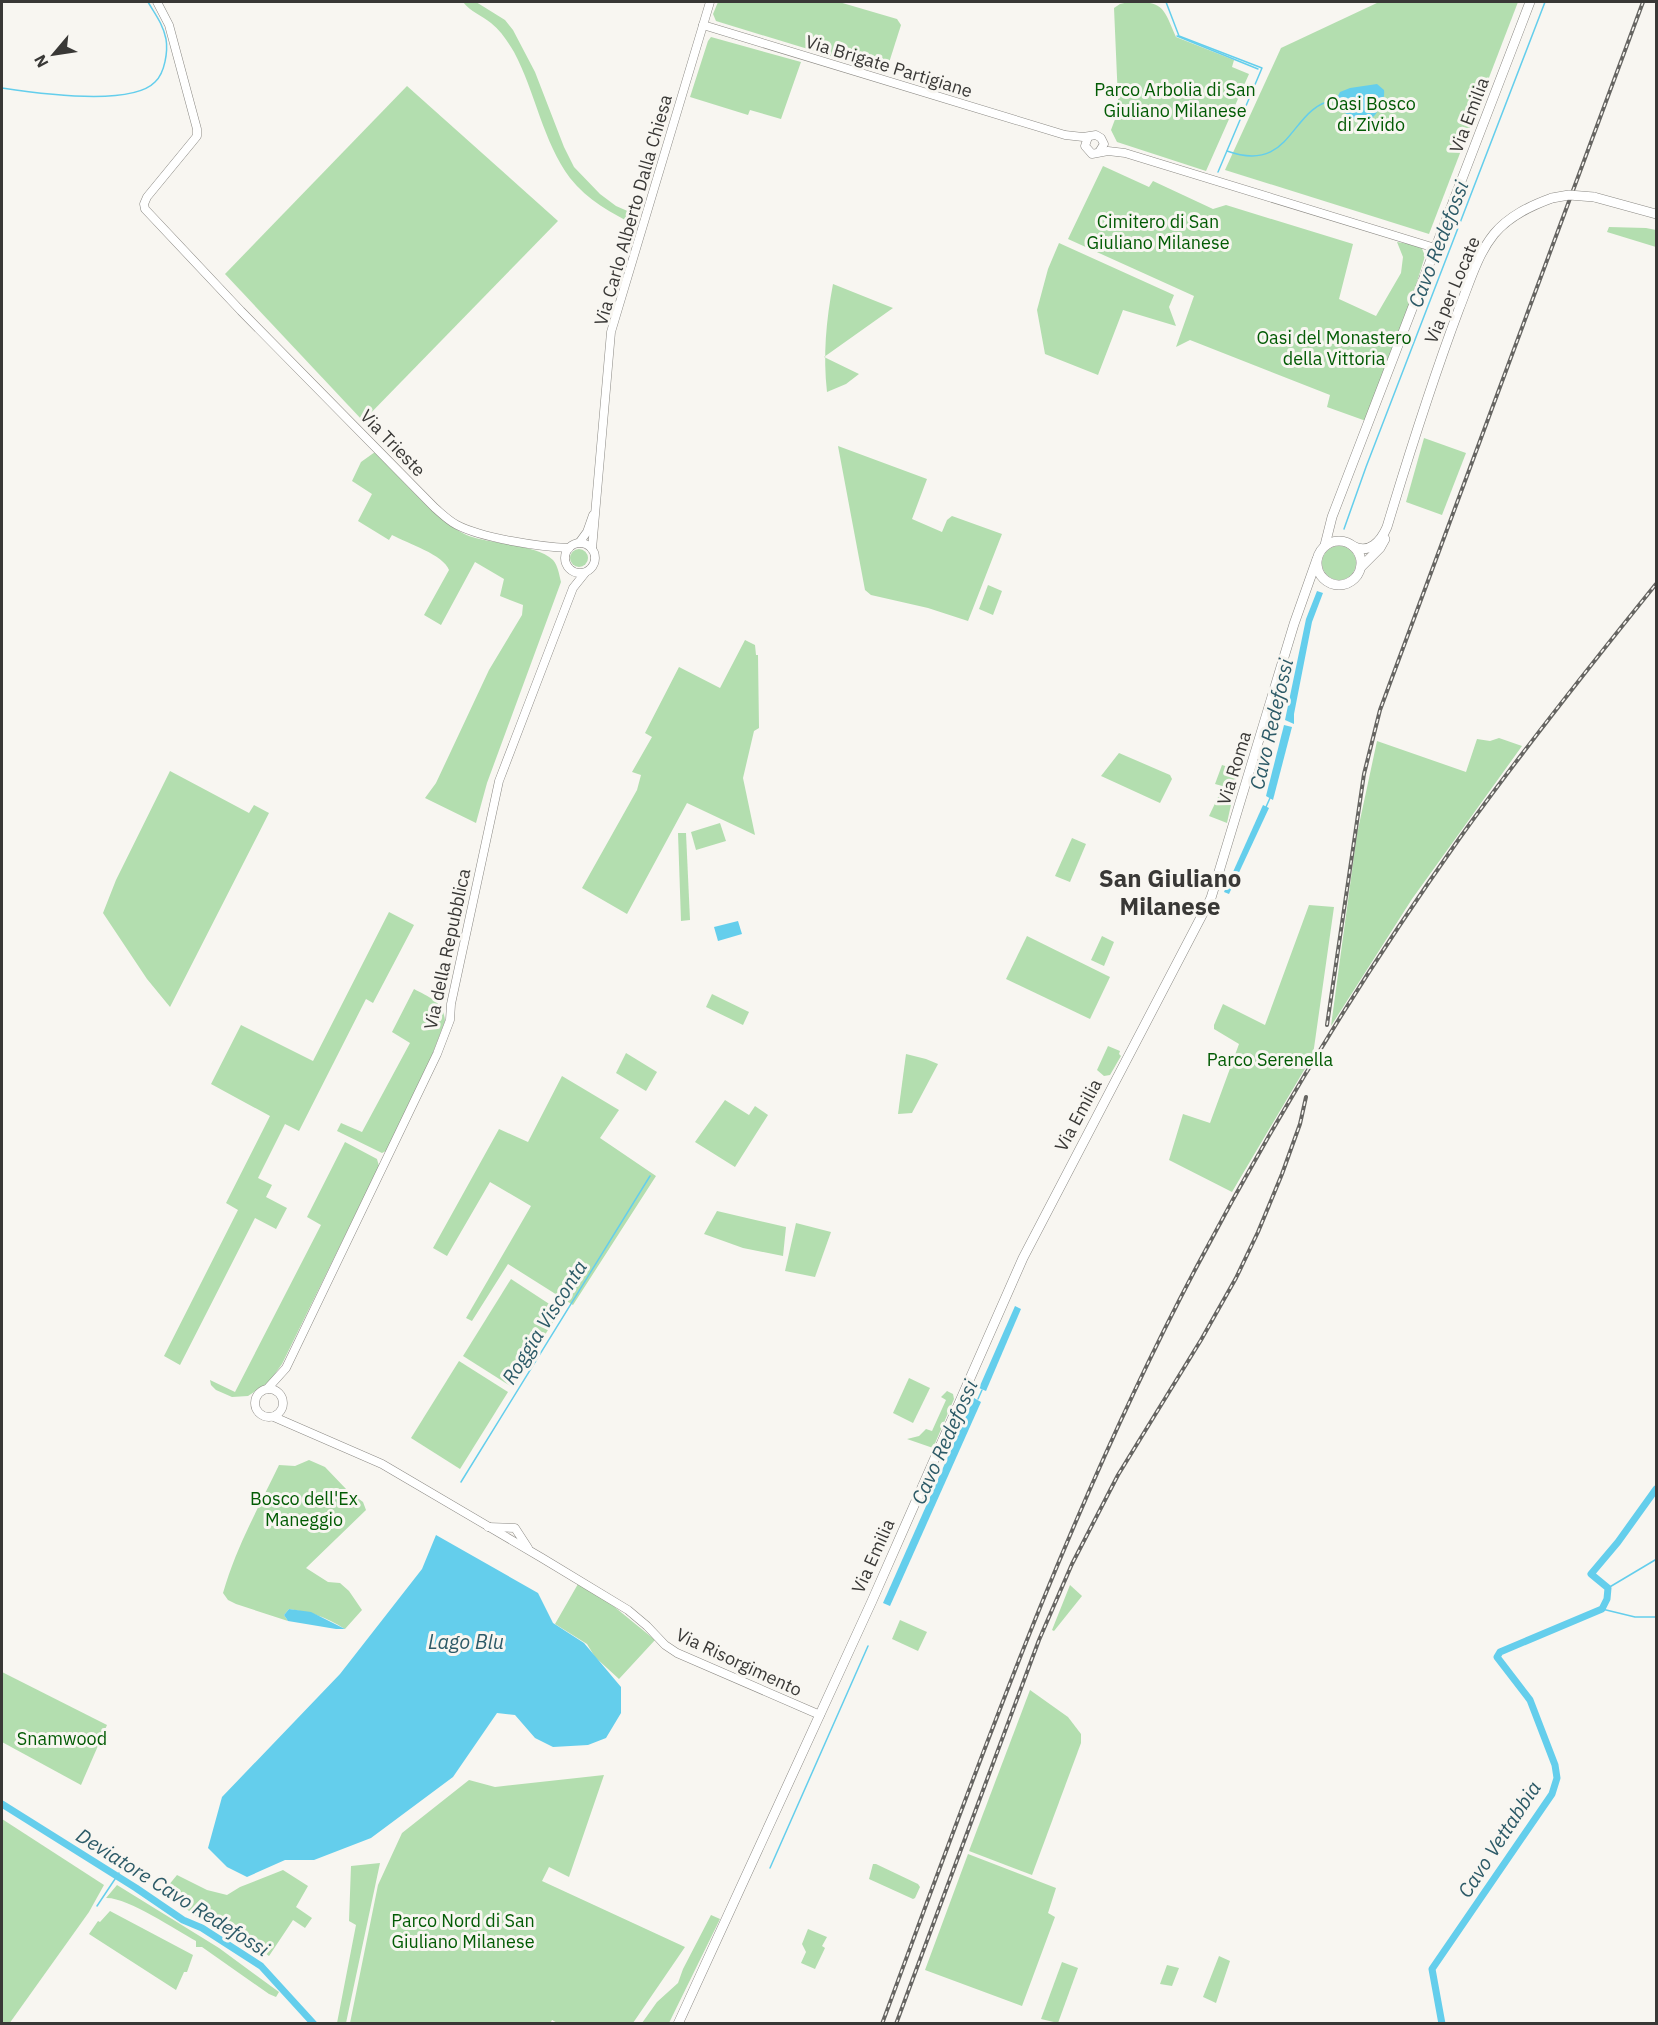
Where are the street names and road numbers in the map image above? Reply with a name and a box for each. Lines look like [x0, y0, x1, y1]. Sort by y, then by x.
street label: Via Brigate Partigiane [803, 30, 975, 102]
street label: Via Emilia [1444, 74, 1494, 156]
street label: Via Carlo Alberto Dalla Chiesa [589, 91, 677, 328]
street label: Via per Locate [1419, 233, 1485, 347]
street label: Via Trieste [355, 405, 431, 481]
street label: Via Roma [1212, 728, 1256, 808]
street label: Via della Repubblica [419, 866, 475, 1032]
street label: Via Emilia [1049, 1074, 1107, 1155]
street label: Via Emilia [846, 1515, 900, 1597]
street label: Via Risorgimento [672, 1623, 806, 1701]

